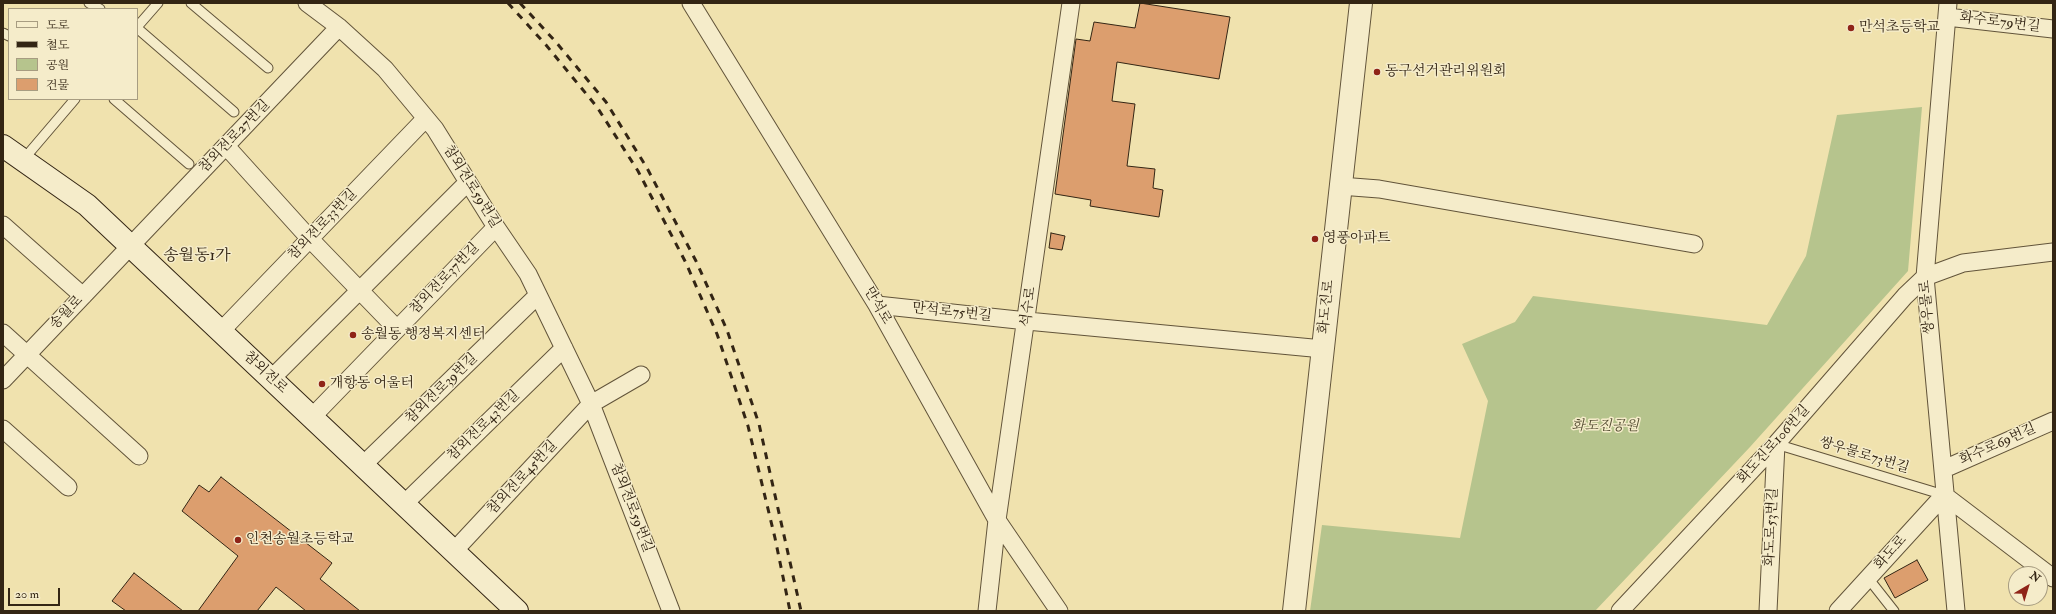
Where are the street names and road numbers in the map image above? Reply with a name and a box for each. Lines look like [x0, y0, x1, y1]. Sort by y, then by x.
street label: 화수로79번길 [1959, 10, 2041, 36]
street label: 참외전로27번길 [196, 97, 274, 177]
street label: 참외전로59번길 [439, 142, 503, 232]
street label: 참외전로33번길 [285, 186, 361, 264]
street label: 참외전로37번길 [407, 240, 483, 318]
street label: 화도진로 [1316, 279, 1338, 335]
street label: 쌍우물로 [1917, 279, 1939, 335]
street label: 만석로 [860, 284, 894, 328]
street label: 석수로 [1018, 286, 1040, 328]
street label: 송월로 [47, 293, 87, 333]
street label: 만석로75번길 [911, 300, 993, 326]
street label: 참외전로 [239, 348, 291, 398]
street label: 참외전로39번길 [402, 350, 482, 428]
street label: 참외전로43번길 [444, 387, 524, 465]
street label: 화도진로106번길 [1734, 402, 1814, 488]
street label: 화수로69번길 [1957, 421, 2039, 469]
street label: 쌍우물로73번길 [1817, 434, 1911, 478]
street label: 참외전로45번길 [485, 438, 561, 518]
street label: 참외전로59번길 [606, 461, 656, 555]
street label: 화도로53번길 [1762, 487, 1782, 567]
street label: 화도로 [1871, 532, 1911, 574]

